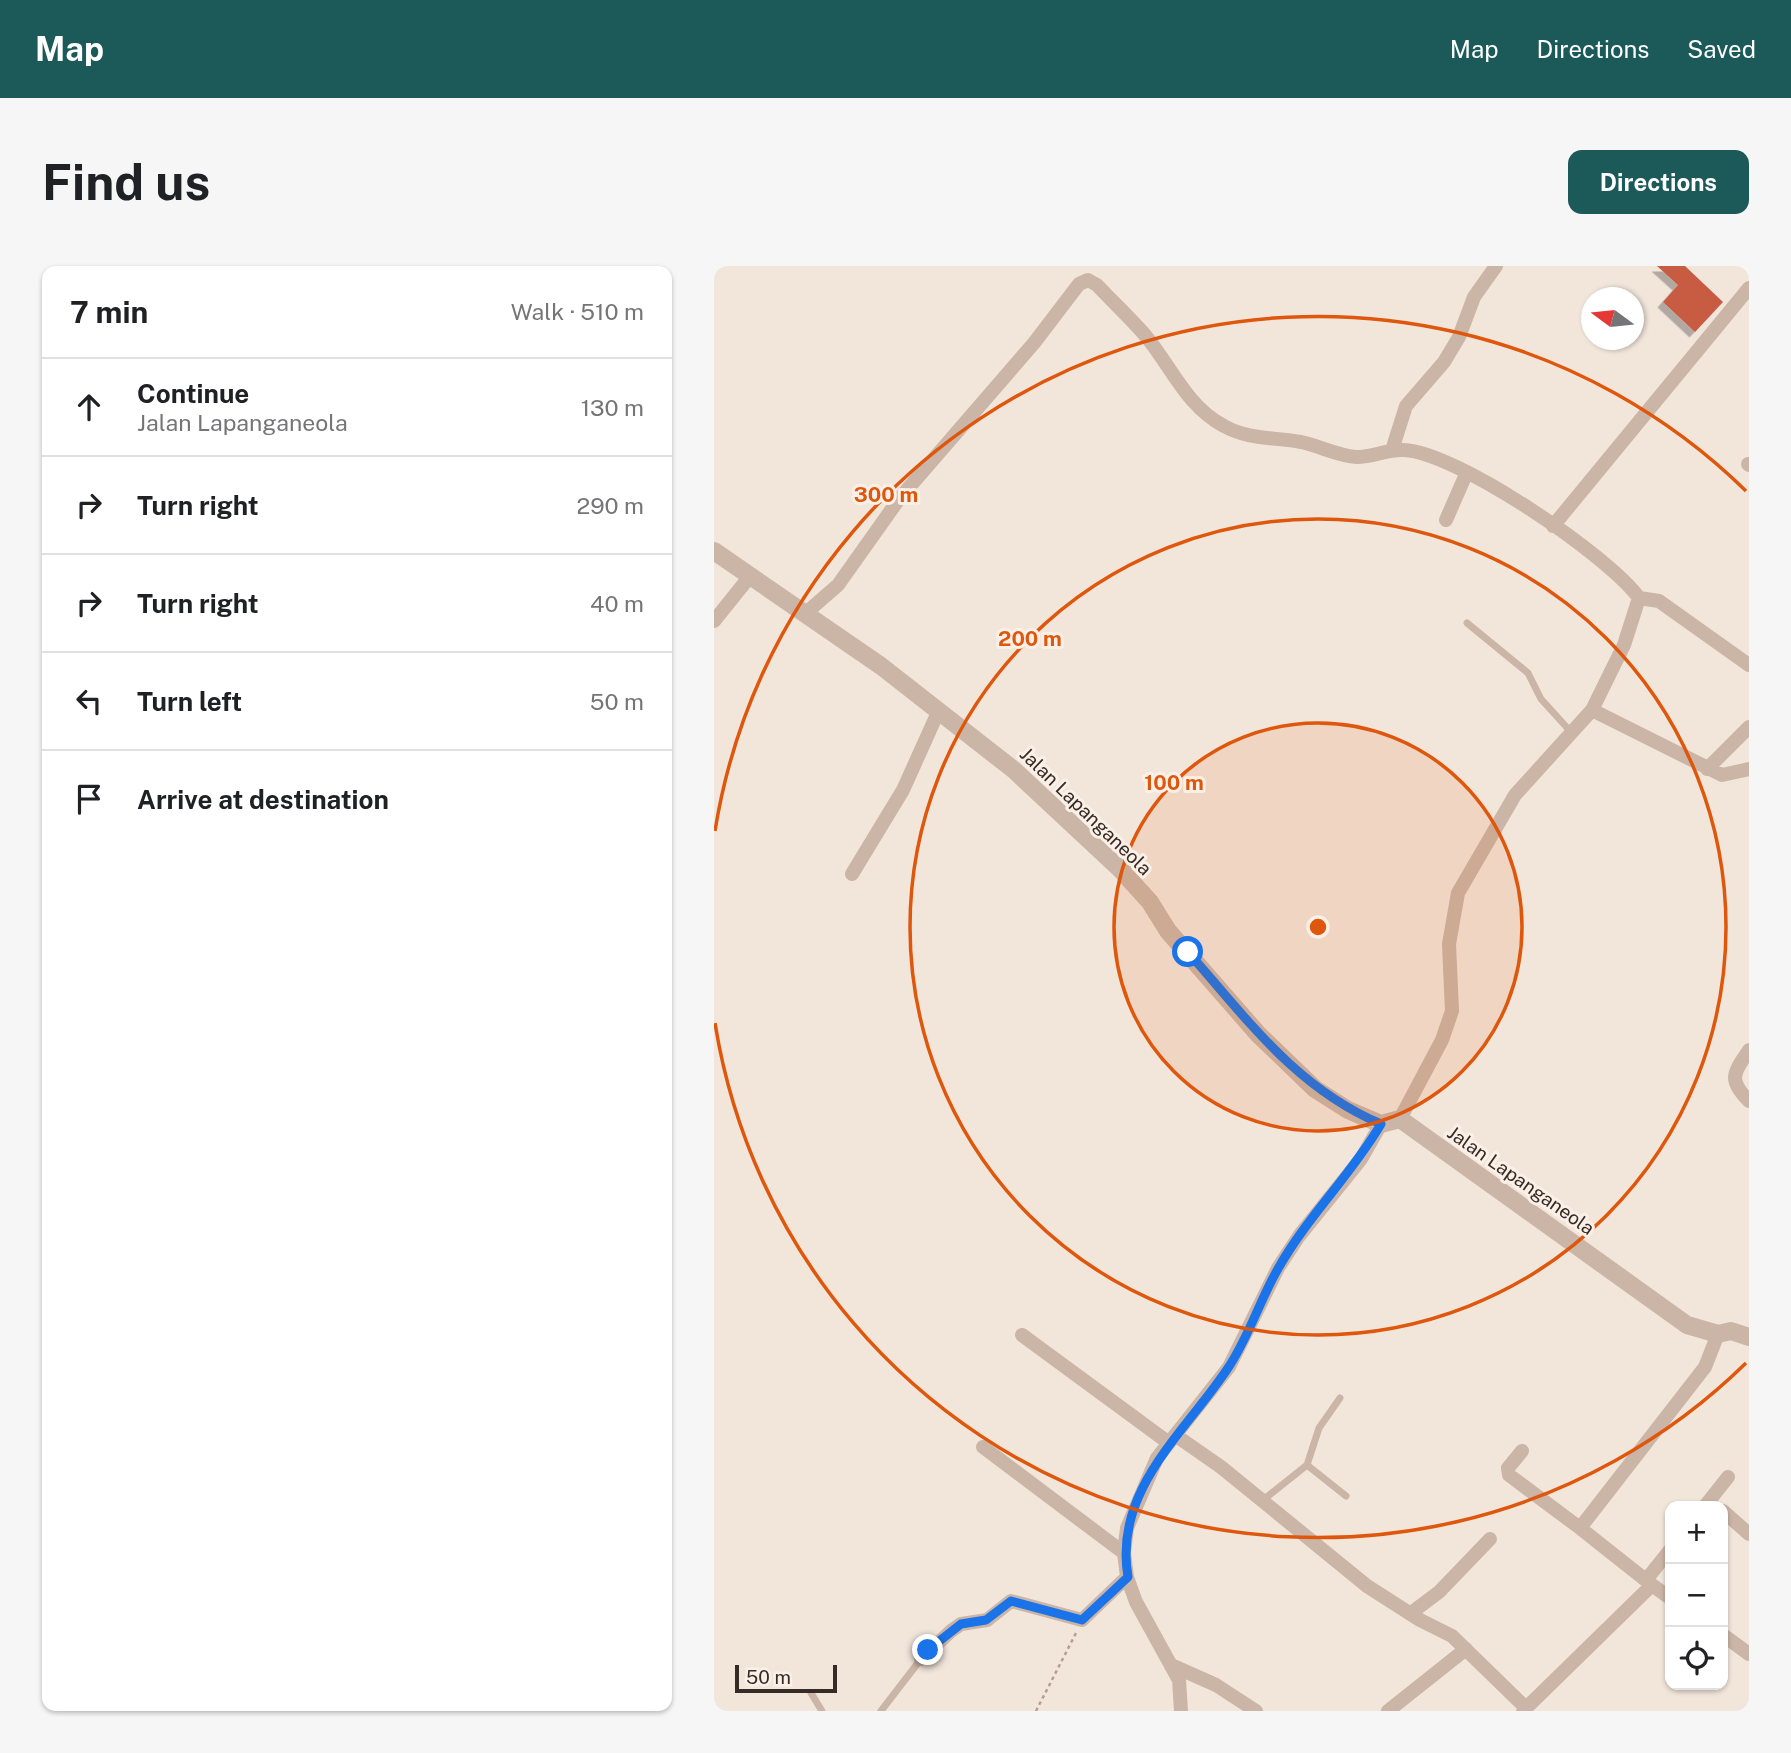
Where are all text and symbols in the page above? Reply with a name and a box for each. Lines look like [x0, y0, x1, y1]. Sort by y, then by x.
text: Map [35, 30, 104, 68]
text: Map [1450, 35, 1499, 63]
text: Directions [1537, 35, 1649, 63]
text: Saved [1687, 35, 1756, 63]
button: Directions [1568, 150, 1749, 214]
text: Find us [42, 153, 210, 211]
north arrow [1581, 287, 1644, 350]
text: 7 min [70, 294, 148, 330]
text: Walk · 510 m [511, 298, 644, 325]
text: Continue [137, 378, 249, 409]
icon: ahead [70, 388, 108, 426]
text: 130 m [581, 394, 644, 421]
text: Jalan Lapanganeola [137, 409, 348, 436]
text: 300 m [854, 482, 918, 507]
icon: right [70, 486, 108, 524]
text: Turn right [137, 490, 259, 521]
text: 290 m [577, 492, 644, 519]
icon: right [70, 584, 108, 622]
text: Turn right [137, 588, 259, 619]
text: 40 m [590, 590, 644, 617]
text: 200 m [998, 626, 1062, 651]
icon: left [70, 682, 108, 720]
text: Turn left [137, 686, 242, 717]
text: 50 m [590, 688, 644, 715]
street label: Jalan Lapanganeola [1016, 743, 1156, 879]
text: 100 m [1144, 770, 1204, 795]
icon: arrive [70, 780, 108, 818]
text: Arrive at destination [137, 784, 389, 815]
centre of rings [1306, 915, 1330, 939]
route start [1172, 936, 1203, 967]
street label: Jalan Lapanganeola [1443, 1121, 1599, 1239]
map controls [1665, 1501, 1728, 1690]
button: + [1665, 1501, 1728, 1564]
button: − [1665, 1564, 1728, 1627]
button: locate [1665, 1627, 1728, 1690]
route end [912, 1634, 943, 1665]
scale bar [735, 1662, 836, 1694]
text: 50 m [746, 1666, 791, 1688]

